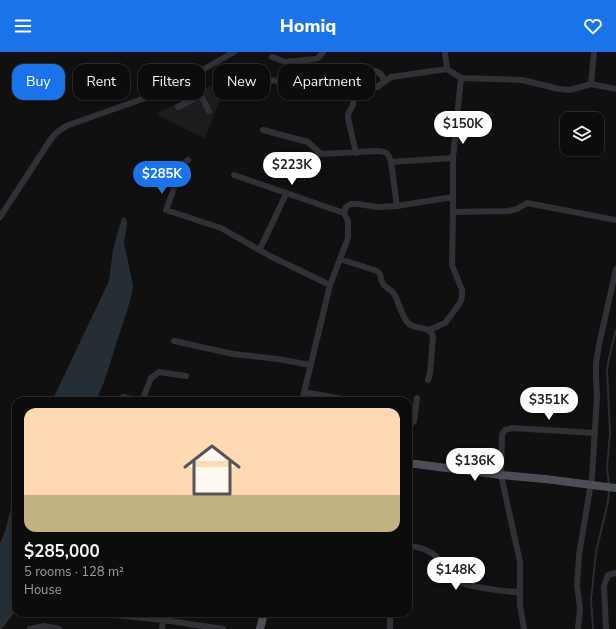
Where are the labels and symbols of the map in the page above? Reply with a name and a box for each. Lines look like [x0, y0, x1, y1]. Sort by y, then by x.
pin: $150K [435, 111, 491, 145]
pin: $223K [264, 152, 320, 186]
pin: $285K [134, 161, 190, 195]
pin: $351K [521, 387, 577, 421]
pin: $136K [447, 448, 503, 482]
pin: $148K [428, 557, 484, 591]

